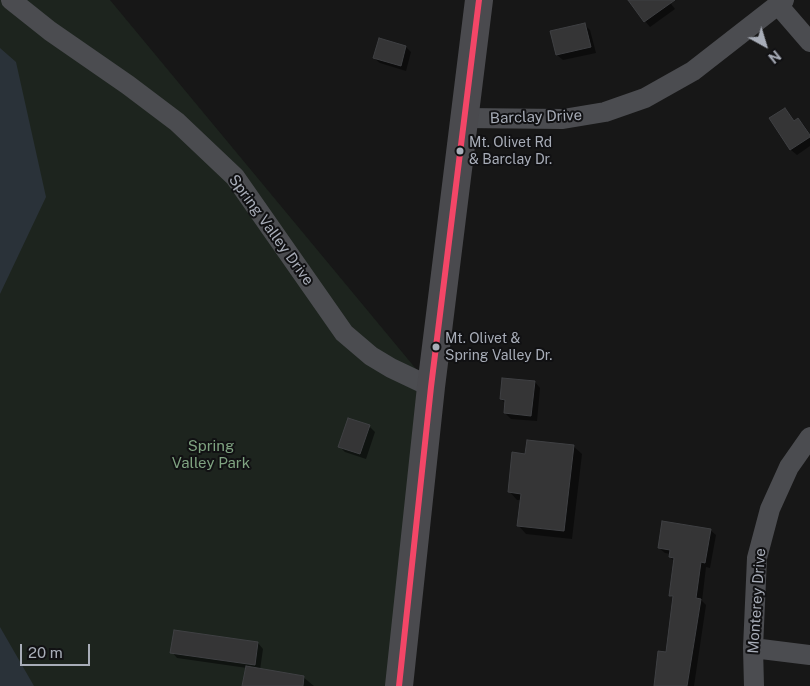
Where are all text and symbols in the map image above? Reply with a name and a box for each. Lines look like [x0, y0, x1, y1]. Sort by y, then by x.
north arrow [740, 20, 790, 70]
text: N [765, 47, 784, 66]
street label: Barclay Drive [490, 106, 582, 128]
place label: Mt. Olivet Rd & Barclay Dr. [469, 135, 552, 168]
marker: Mt. Olivet Rd & Barclay Dr. [455, 146, 465, 156]
street label: Spring Valley Drive [225, 171, 317, 289]
place label: Mt. Olivet & Spring Valley Dr. [445, 331, 552, 364]
marker: Mt. Olivet & Spring Valley Dr. [431, 342, 441, 352]
park label: Spring Valley Park [172, 437, 250, 472]
street label: Monterey Drive [744, 548, 770, 654]
scale bar [22, 634, 92, 666]
text: 20 m [28, 644, 63, 661]

